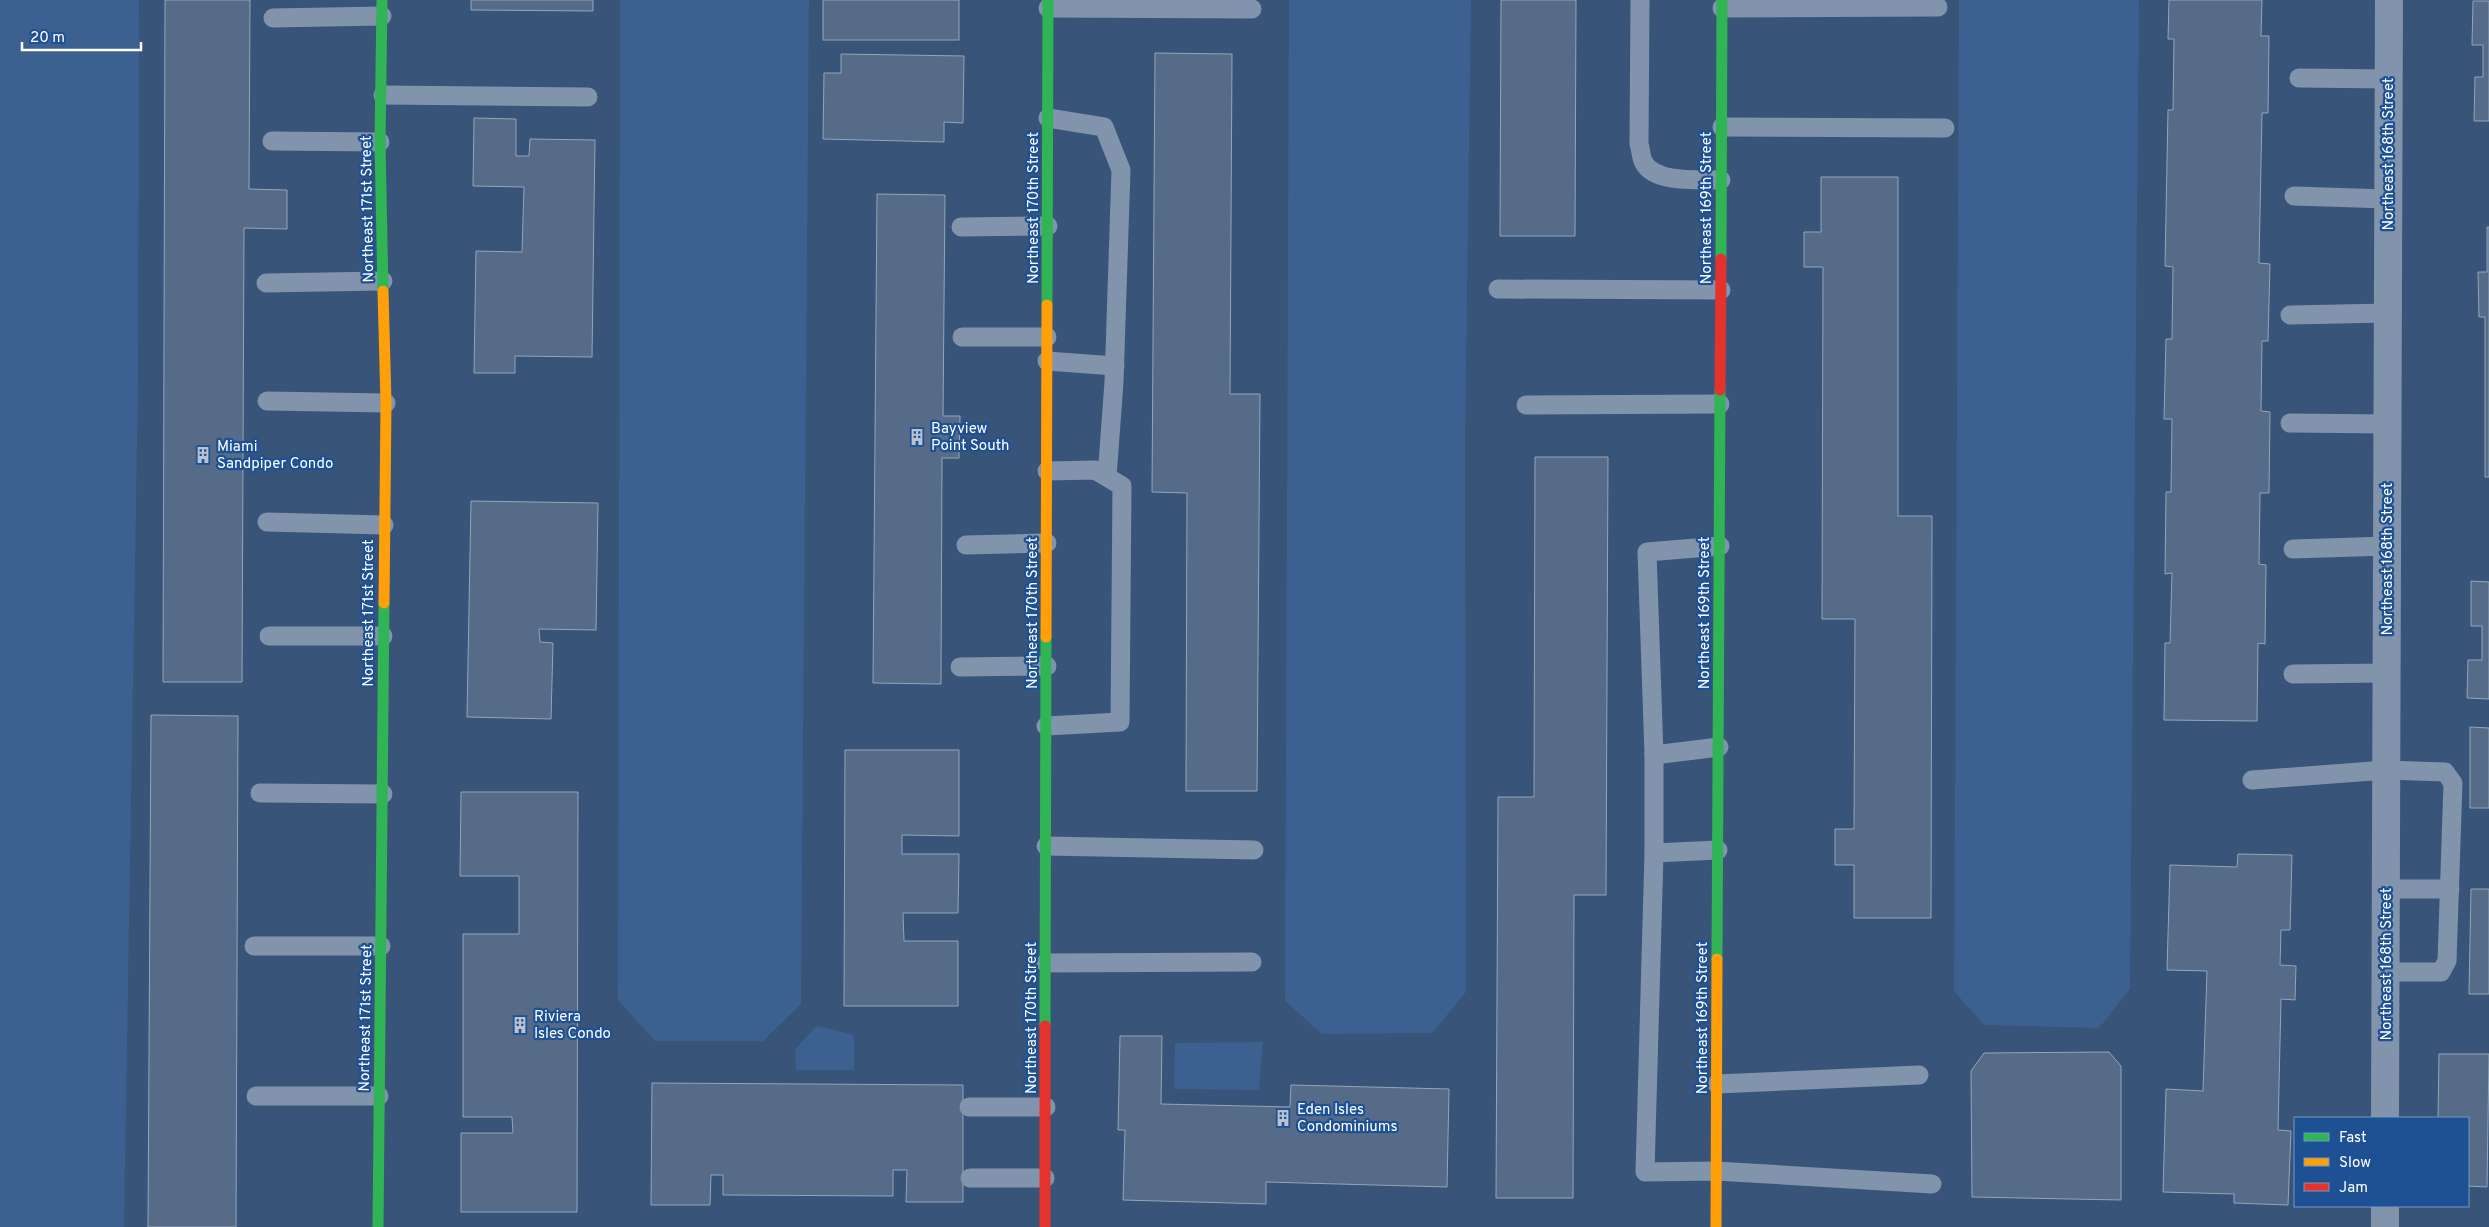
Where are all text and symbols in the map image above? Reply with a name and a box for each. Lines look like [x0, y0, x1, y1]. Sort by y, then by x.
scale bar [22, 20, 141, 52]
text: 20 m [30, 29, 65, 48]
street label: Northeast 168th Street [2380, 77, 2399, 231]
street label: Northeast 170th Street [1025, 132, 1044, 284]
street label: Northeast 169th Street [1698, 132, 1717, 284]
street label: Northeast 171st Street [358, 135, 379, 283]
place label: Bayview Point South [931, 420, 1009, 456]
building icon: Bayview Point South [907, 427, 927, 447]
place label: Miami Sandpiper Condo [217, 438, 333, 474]
building icon: Miami Sandpiper Condo [193, 445, 213, 465]
street label: Northeast 168th Street [2379, 482, 2398, 636]
street label: Northeast 170th Street [1024, 537, 1043, 689]
street label: Northeast 169th Street [1696, 537, 1715, 689]
street label: Northeast 171st Street [360, 539, 379, 687]
street label: Northeast 168th Street [2378, 887, 2397, 1041]
street label: Northeast 170th Street [1023, 942, 1042, 1094]
street label: Northeast 169th Street [1694, 942, 1713, 1094]
street label: Northeast 171st Street [356, 944, 377, 1092]
place label: Riviera Isles Condo [534, 1008, 611, 1044]
building icon: Riviera Isles Condo [510, 1015, 530, 1035]
place label: Eden Isles Condominiums [1297, 1101, 1398, 1137]
building icon: Eden Isles Condominiums [1273, 1108, 1293, 1128]
legend [2294, 1117, 2469, 1207]
text: Fast [2339, 1129, 2367, 1148]
text: Slow [2339, 1154, 2371, 1173]
text: Jam [2339, 1179, 2368, 1198]

